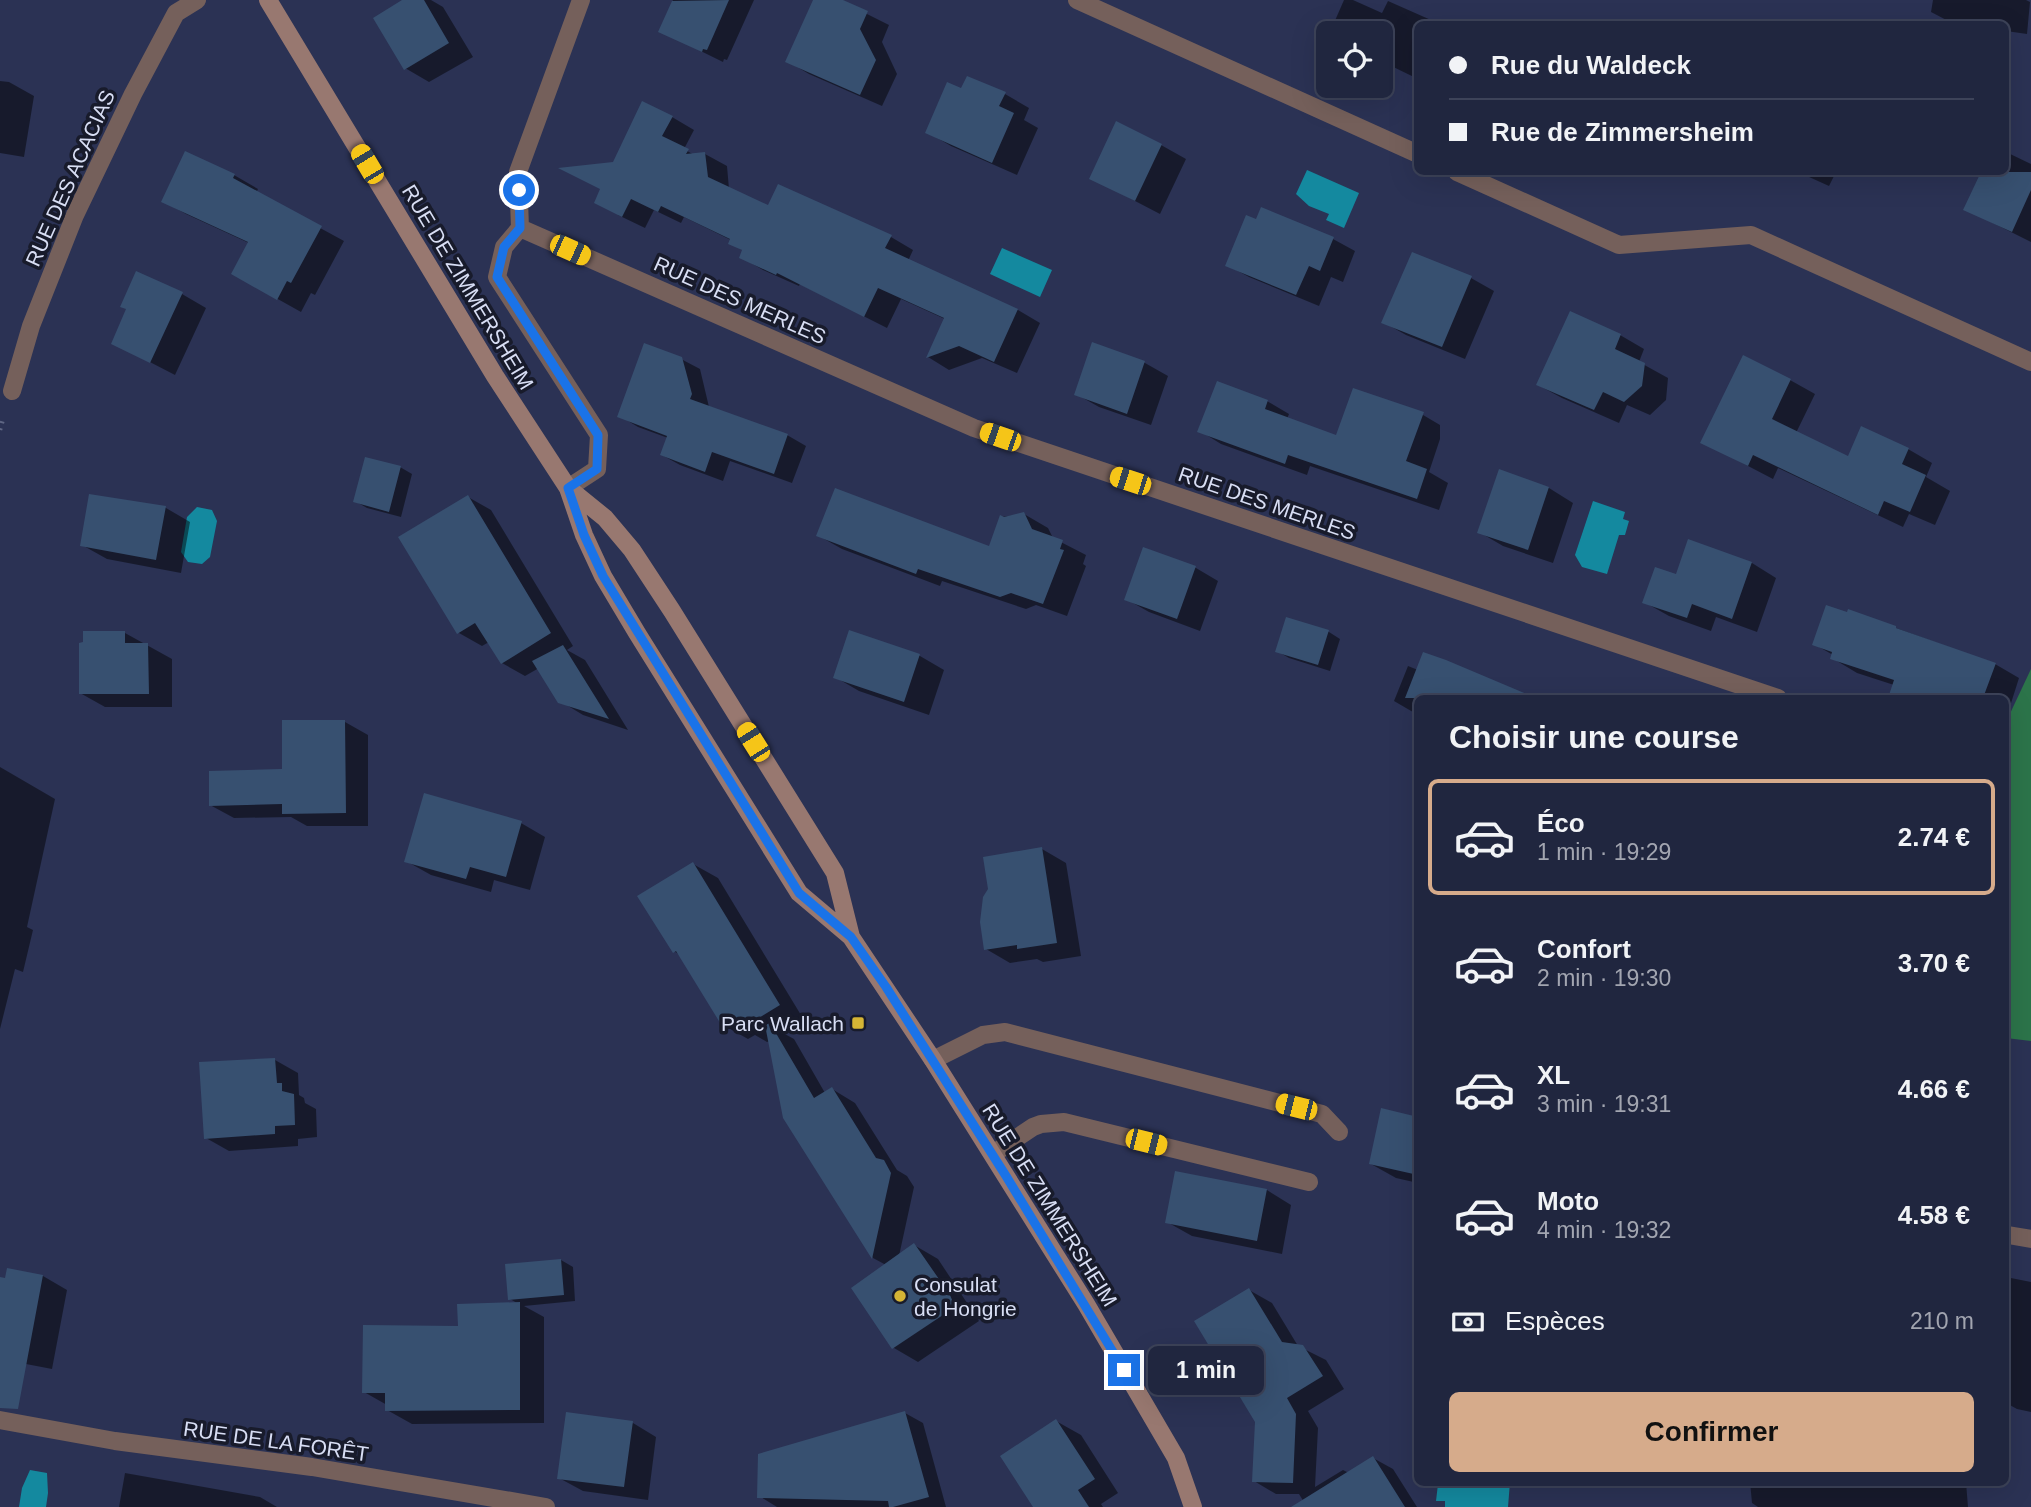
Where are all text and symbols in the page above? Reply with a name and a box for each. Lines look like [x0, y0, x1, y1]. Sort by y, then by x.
map controls [1316, 21, 1393, 98]
button: locate [1316, 21, 1393, 98]
text: Rue du Waldeck [1491, 50, 1691, 80]
street label: RUE DES ACACIAS [21, 86, 119, 270]
text: Rue de Zimmersheim [1491, 117, 1754, 147]
car [348, 141, 387, 187]
route start [503, 174, 535, 206]
street label: RUE DE ZIMMERSHEIM [398, 181, 538, 393]
car [547, 232, 594, 268]
street label: RUE DES MERLES [651, 252, 829, 348]
car [977, 420, 1024, 454]
street label: RUE DES MERLES [1176, 462, 1358, 544]
car [1107, 465, 1154, 497]
car [733, 719, 774, 765]
text: Choisir une course [1449, 719, 1739, 755]
icon: car [1453, 806, 1516, 869]
text: Éco [1537, 808, 1585, 838]
text: 2.74 € [1898, 822, 1970, 852]
text: 1 min · 19:29 [1537, 839, 1671, 865]
icon: car [1453, 932, 1516, 995]
text: Confort [1537, 934, 1631, 964]
text: 3.70 € [1898, 948, 1970, 978]
text: 2 min · 19:30 [1537, 965, 1671, 991]
place label: Parc Wallach [721, 1012, 844, 1035]
marker: Parc Wallach [850, 1015, 866, 1031]
icon: car [1453, 1058, 1516, 1121]
text: XL [1537, 1060, 1570, 1090]
text: 4.66 € [1898, 1074, 1970, 1104]
text: 3 min · 19:31 [1537, 1091, 1671, 1117]
car [1274, 1092, 1319, 1122]
street label: RUE DE ZIMMERSHEIM [978, 1099, 1122, 1311]
car [1124, 1127, 1169, 1157]
icon: car [1453, 1184, 1516, 1247]
text: Moto [1537, 1186, 1599, 1216]
text: 4.58 € [1898, 1200, 1970, 1230]
text: 4 min · 19:32 [1537, 1217, 1671, 1243]
place label: Consulat de Hongrie [914, 1273, 1017, 1320]
marker: Consulat de Hongrie [892, 1288, 908, 1304]
icon: cash [1449, 1303, 1487, 1341]
text: Espèces [1505, 1306, 1605, 1336]
text: 210 m [1910, 1308, 1974, 1334]
callout: 1 min [1148, 1346, 1264, 1394]
route end [1108, 1354, 1140, 1386]
text: 1 min [1176, 1357, 1236, 1383]
button: Confirmer [1449, 1392, 1974, 1472]
street label: RUE DE LA FORÊT [182, 1417, 370, 1465]

